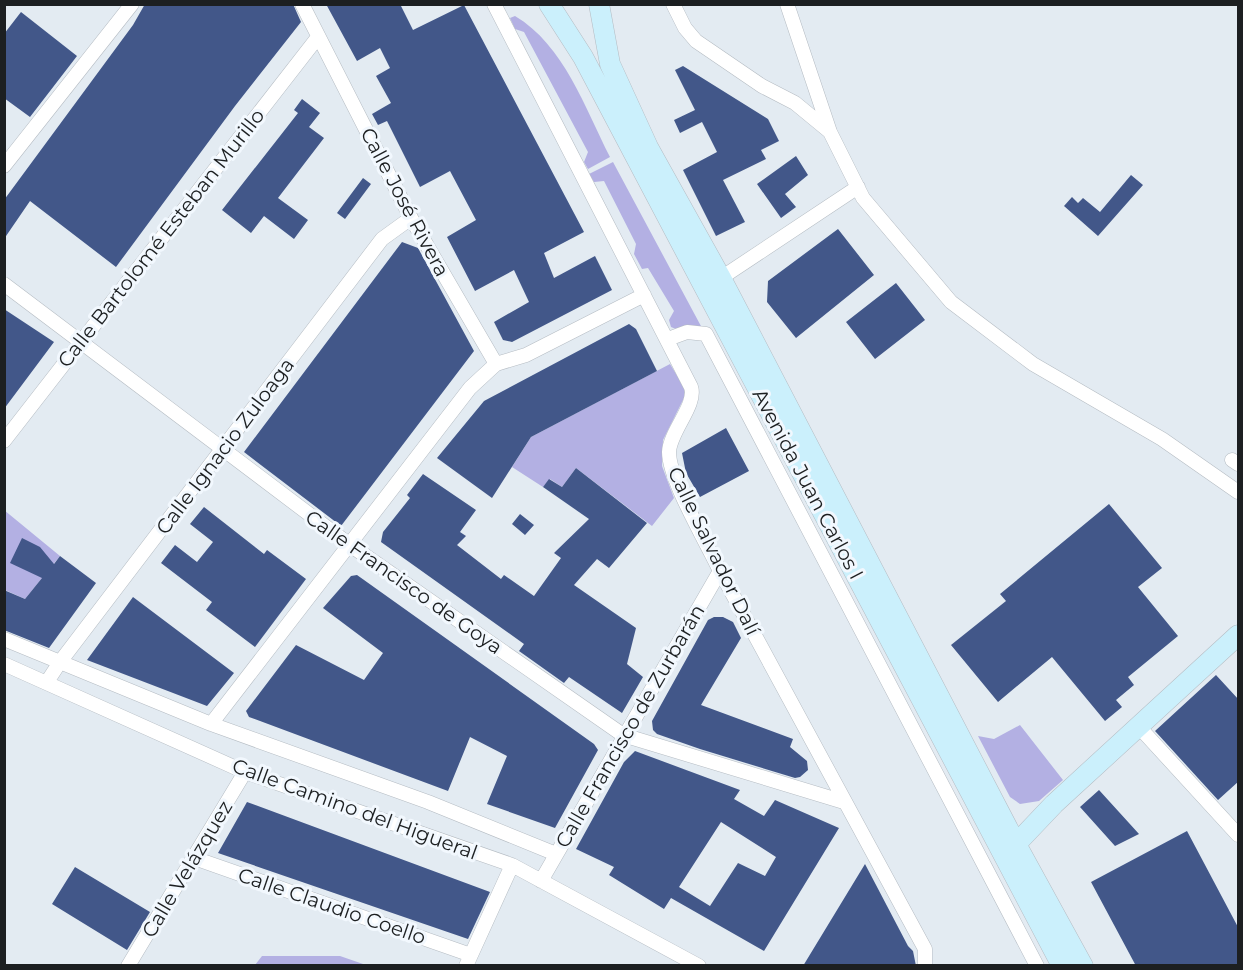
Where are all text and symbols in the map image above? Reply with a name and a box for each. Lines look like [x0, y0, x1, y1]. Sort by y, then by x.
street label: Calle Bartolomé Esteban Murillo [52, 104, 270, 372]
street label: Calle José Rivera [356, 124, 454, 280]
street label: Calle Ignacio Zuloaga [151, 353, 299, 539]
street label: Avenida Juan Carlos I [747, 385, 869, 583]
street label: Calle Salvador Dalí [663, 463, 766, 640]
street label: Calle Francisco de Goya [301, 505, 507, 659]
street label: Calle Francisco de Zurbarán [550, 600, 710, 852]
street label: Calle Camino del Higueral [229, 753, 481, 865]
street label: Calle Velázquez [137, 796, 237, 942]
street label: Calle Claudio Coello [235, 863, 429, 949]

